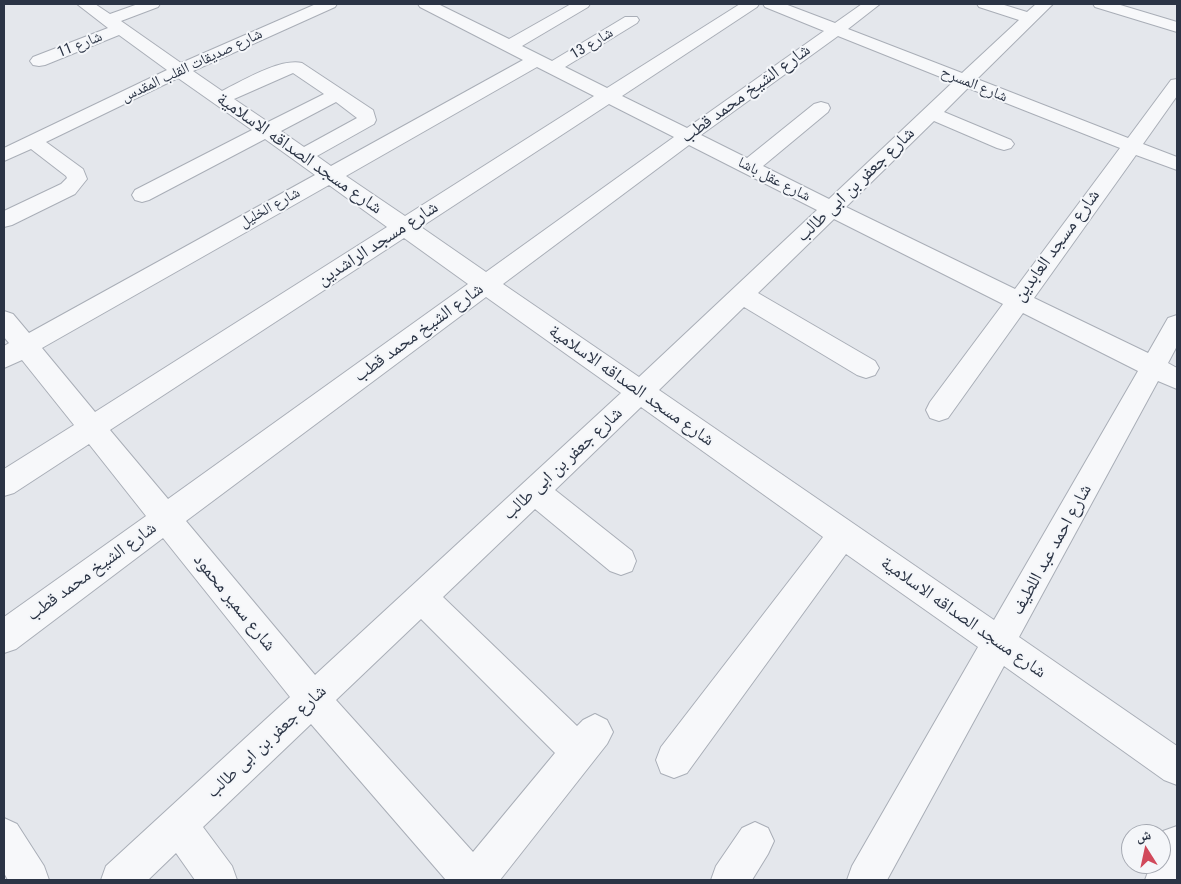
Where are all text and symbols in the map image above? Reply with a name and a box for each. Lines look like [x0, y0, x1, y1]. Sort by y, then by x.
street label: شارع 13 [567, 24, 617, 64]
street label: شارع صديقات القلب المقدس [119, 25, 265, 107]
street label: شارع 11 [55, 28, 105, 62]
street label: شارع الشيخ محمد قطب [677, 40, 815, 148]
street label: شارع المسرح [938, 63, 1010, 107]
street label: شارع مسجد الصداقه الاسلامية [212, 89, 386, 219]
street label: شارع جعفر بن ابى طالب [792, 123, 920, 247]
street label: شارع عقل باشا [735, 154, 813, 206]
street label: شارع الخليل [236, 184, 304, 232]
street label: شارع مسجد العابدين [1009, 186, 1105, 306]
street label: شارع مسجد الراشدين [313, 197, 443, 291]
street label: شارع الشيخ محمد قطب [350, 279, 488, 387]
street label: شارع مسجد الصداقه الاسلامية [544, 321, 718, 451]
street label: شارع جعفر بن ابى طالب [499, 403, 627, 525]
street label: شارع احمد عبد اللطيف [1007, 481, 1097, 619]
street label: شارع الشيخ محمد قطب [23, 518, 161, 626]
street label: شارع سمير محمود [188, 550, 280, 656]
street label: شارع مسجد الصداقه الاسلامية [876, 553, 1050, 683]
street label: شارع جعفر بن ابى طالب [203, 681, 331, 803]
north arrow [1121, 824, 1171, 874]
text: ش [1135, 826, 1152, 844]

